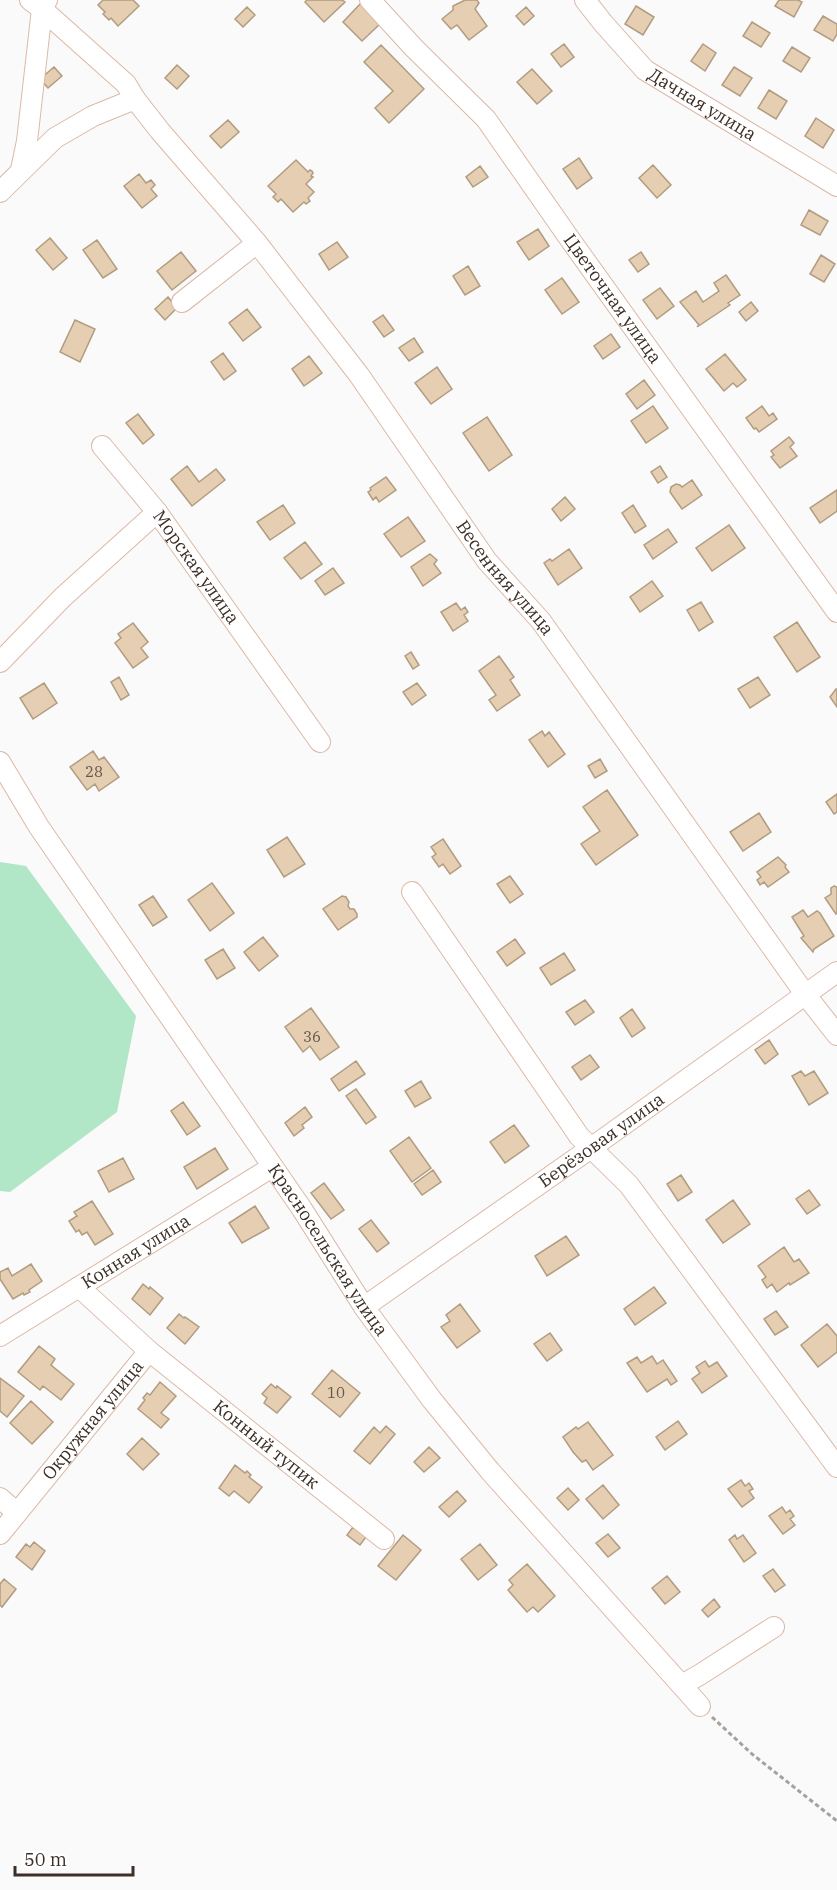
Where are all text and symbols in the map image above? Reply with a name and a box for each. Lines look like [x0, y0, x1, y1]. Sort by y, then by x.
street label: Дачная улица [644, 63, 761, 146]
street label: Цветочная улица [559, 229, 667, 368]
street label: Морская улица [148, 505, 245, 629]
street label: Весенняя улица [451, 515, 560, 640]
house number: 28 [85, 762, 103, 781]
house number: 36 [303, 1027, 321, 1046]
street label: Берёзовая улица [534, 1087, 669, 1192]
street label: Красносельская улица [263, 1159, 393, 1341]
street label: Конная улица [77, 1209, 194, 1294]
street label: Окружная улица [37, 1355, 148, 1484]
house number: 10 [327, 1383, 345, 1402]
street label: Конный тупик [209, 1395, 325, 1494]
scale bar [15, 1839, 134, 1877]
text: 50 m [24, 1848, 67, 1871]

